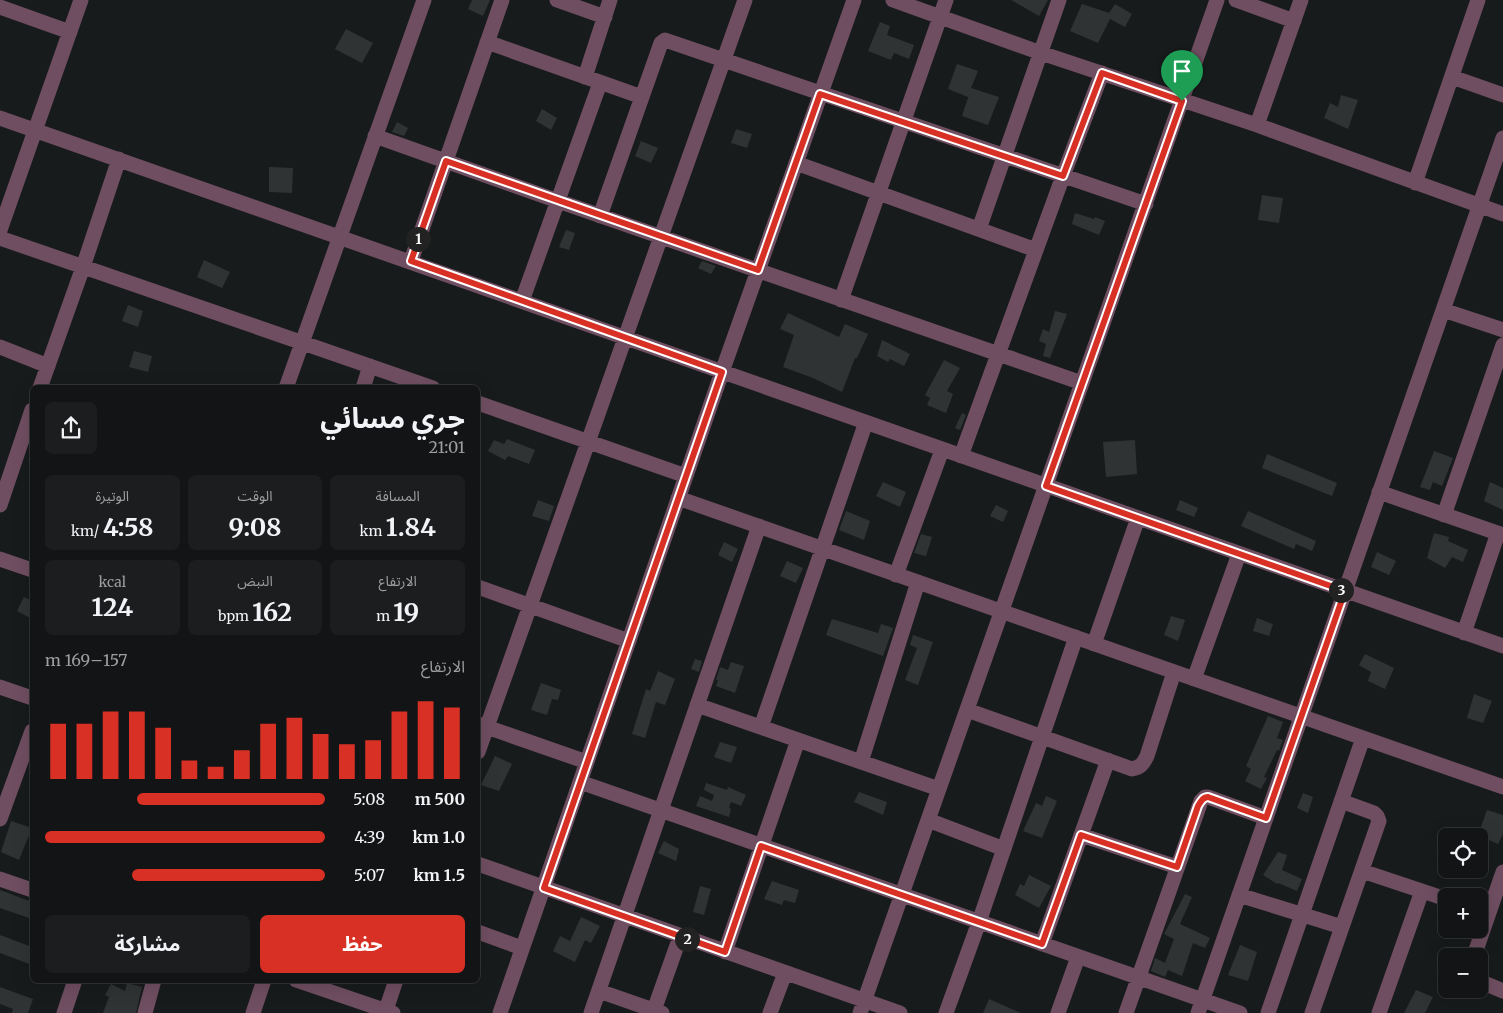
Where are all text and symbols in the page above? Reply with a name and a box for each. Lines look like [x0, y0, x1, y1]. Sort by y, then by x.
pin [1161, 50, 1203, 101]
icon: arrive [1168, 57, 1196, 85]
pin: 1 [406, 226, 430, 252]
text: 1 [415, 230, 422, 248]
text: جري مسائي [320, 400, 465, 436]
button: share [45, 402, 97, 454]
text: 21:01 [428, 437, 465, 457]
text: الوتيرة [96, 487, 129, 505]
text: الوقت [237, 487, 273, 505]
text: المسافة [376, 487, 420, 505]
text: 4:58 [103, 511, 154, 543]
text: 9:08 [228, 511, 282, 543]
text: 1.84 [386, 511, 436, 543]
text: /km [71, 522, 103, 540]
text: km [360, 522, 386, 540]
text: النبض [237, 572, 273, 590]
text: الارتفاع [378, 572, 417, 590]
text: kcal [99, 573, 126, 591]
pin: 3 [1328, 578, 1354, 602]
text: 3 [1337, 581, 1346, 599]
text: 124 [92, 591, 133, 623]
text: 162 [252, 596, 292, 628]
text: 19 [393, 596, 419, 628]
text: bpm [218, 607, 252, 625]
text: m [376, 607, 393, 625]
text: 157–169 m [45, 650, 127, 670]
text: الارتفاع [421, 656, 465, 676]
text: 5:08 [353, 789, 385, 809]
text: 500 m [415, 789, 465, 809]
text: 4:39 [354, 827, 385, 847]
text: 1.0 km [412, 827, 465, 847]
map controls [1438, 828, 1488, 998]
button: locate [1438, 828, 1488, 878]
text: 5:07 [354, 865, 385, 885]
text: 1.5 km [413, 865, 465, 885]
button: + [1438, 888, 1488, 938]
button: مشاركة [45, 915, 250, 973]
button: حفظ [260, 915, 465, 973]
pin: 2 [674, 926, 700, 952]
text: 2 [683, 930, 692, 948]
button: − [1438, 948, 1488, 998]

